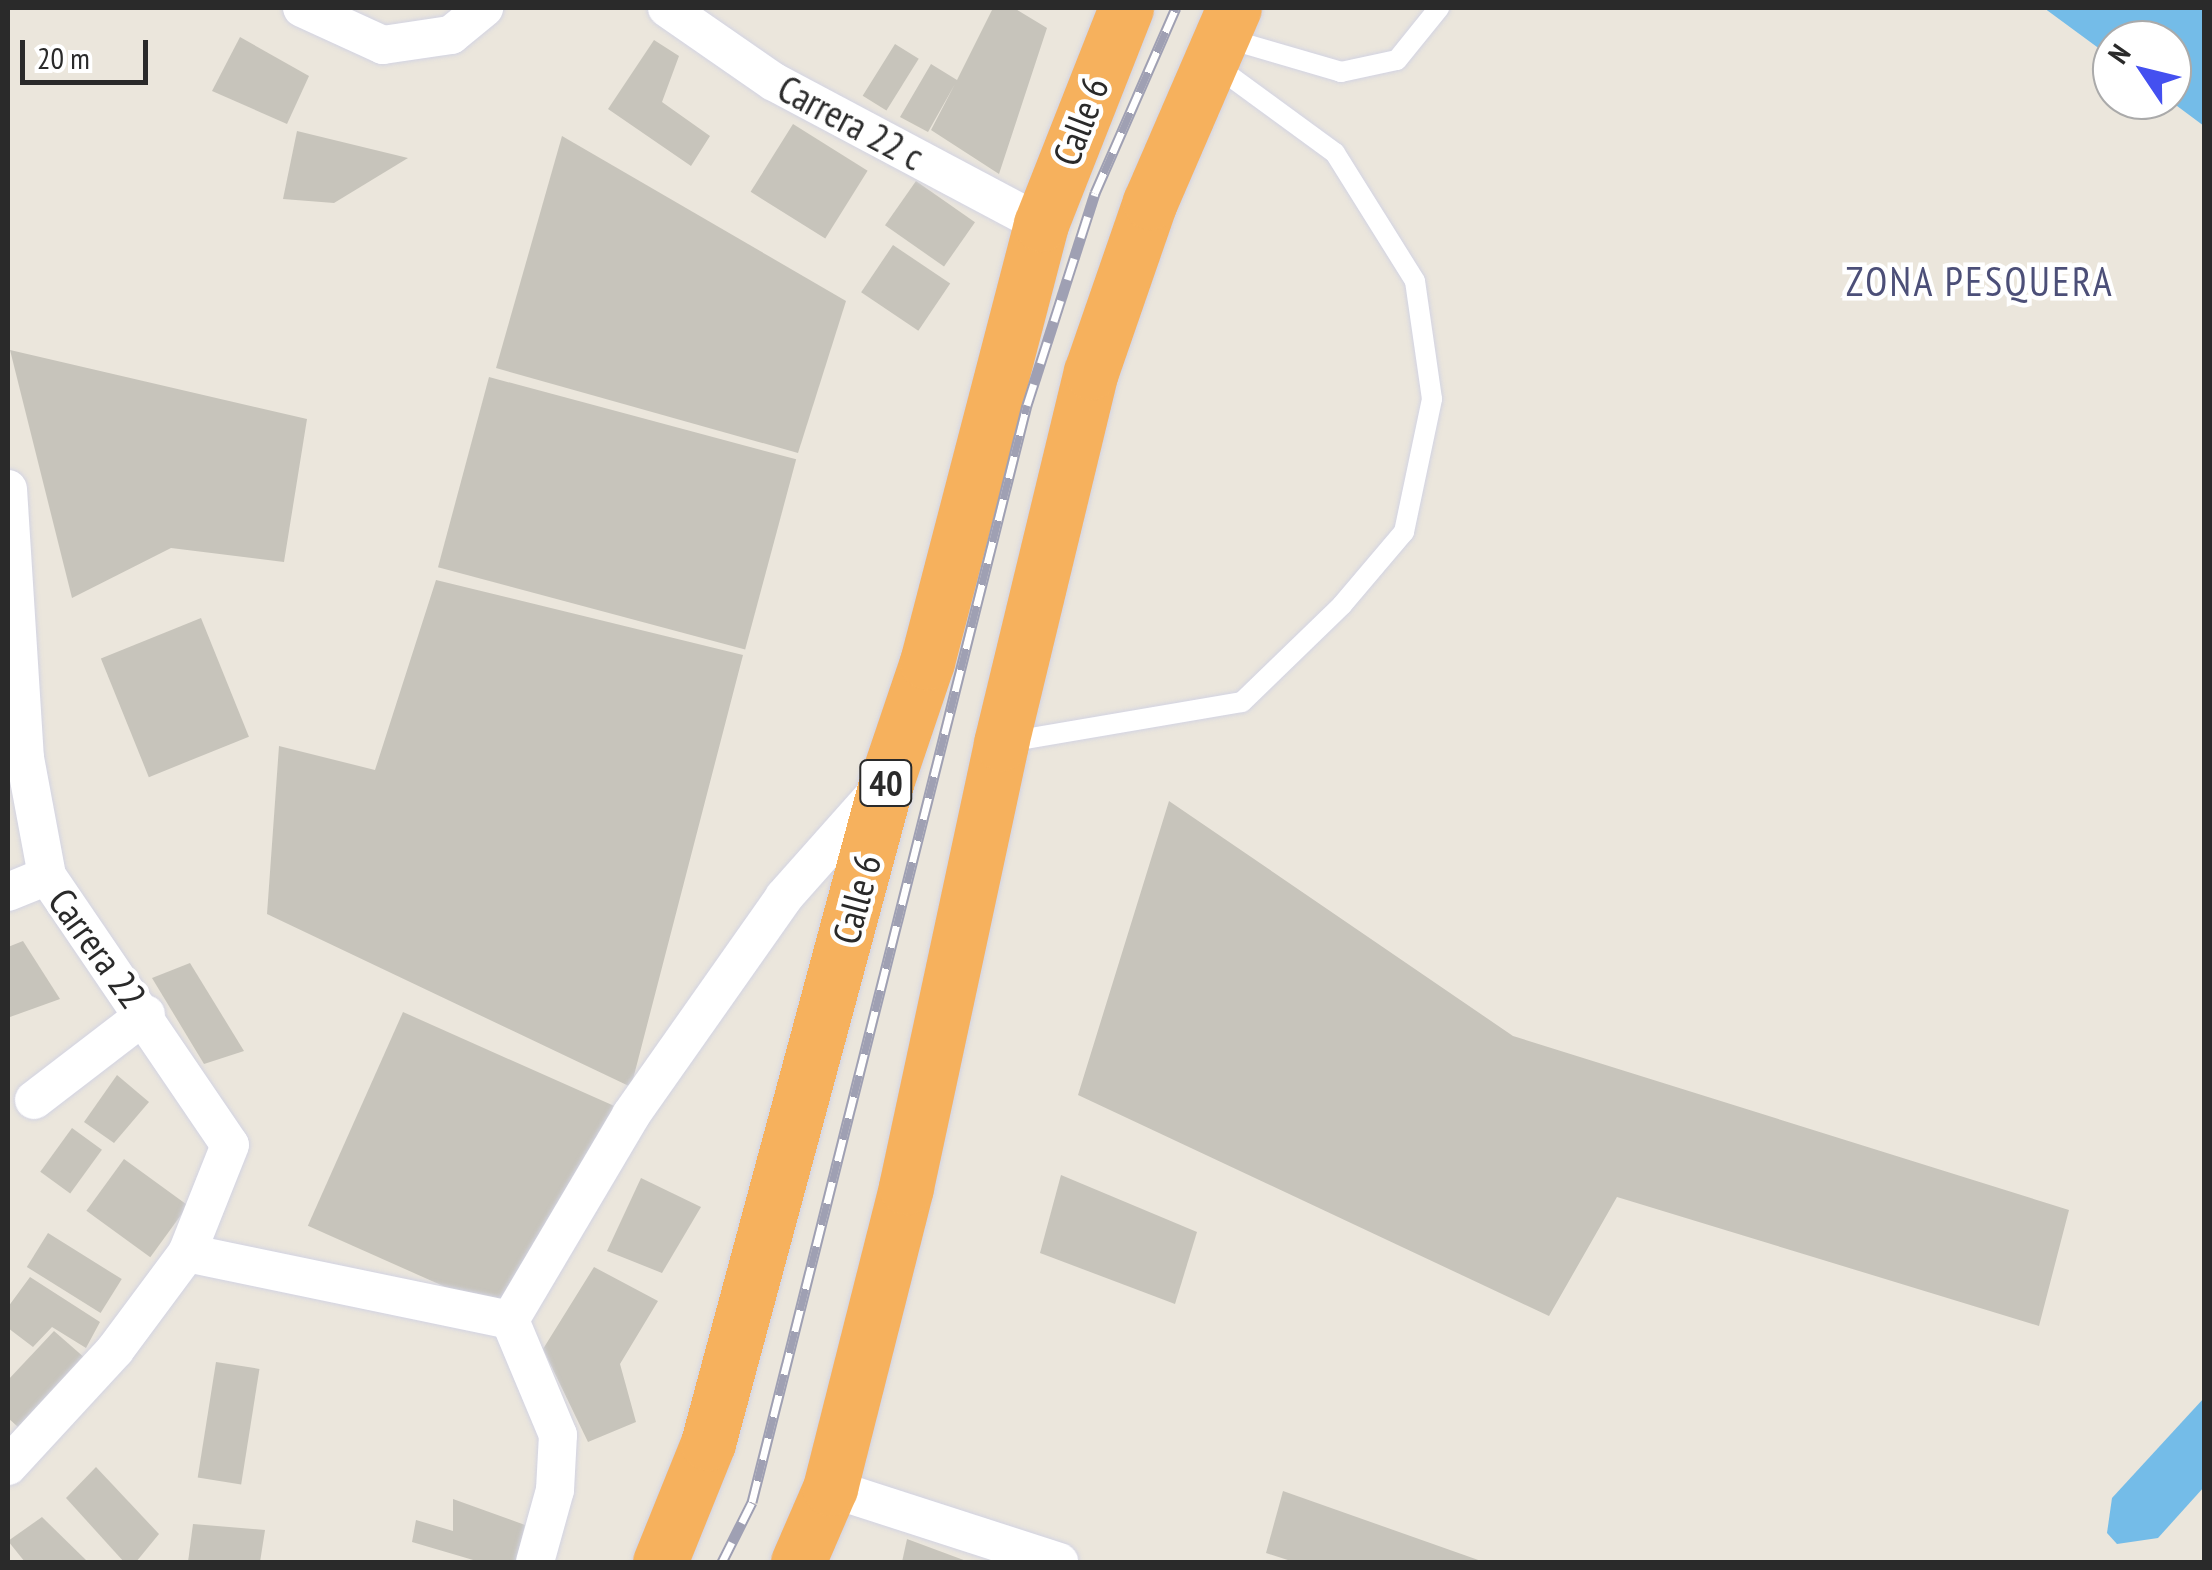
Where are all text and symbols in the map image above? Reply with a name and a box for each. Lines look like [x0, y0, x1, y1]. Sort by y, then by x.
scale bar [25, 20, 152, 82]
north arrow [2092, 20, 2192, 120]
text: N [2099, 37, 2138, 70]
text: 20 m [37, 38, 90, 77]
street label: Carrera 22 c [771, 65, 931, 179]
street label: Calle 6 [1042, 71, 1118, 171]
district label: ZONA PESQUERA [1845, 257, 2115, 305]
road number: 40 [858, 753, 914, 813]
street label: Calle 6 [822, 849, 890, 949]
street label: Carrera 22 [39, 879, 157, 1017]

